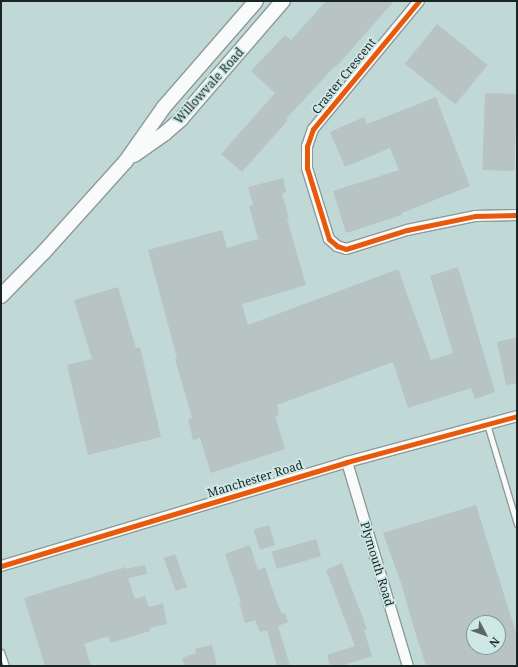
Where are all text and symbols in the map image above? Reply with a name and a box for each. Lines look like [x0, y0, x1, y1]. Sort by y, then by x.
street label: Craster Crescent [309, 35, 379, 117]
street label: Willowvale Road [171, 45, 247, 127]
street label: Manchester Road [205, 458, 305, 500]
street label: Plymouth Road [357, 520, 397, 608]
north arrow [466, 615, 506, 655]
text: N [486, 634, 503, 651]

